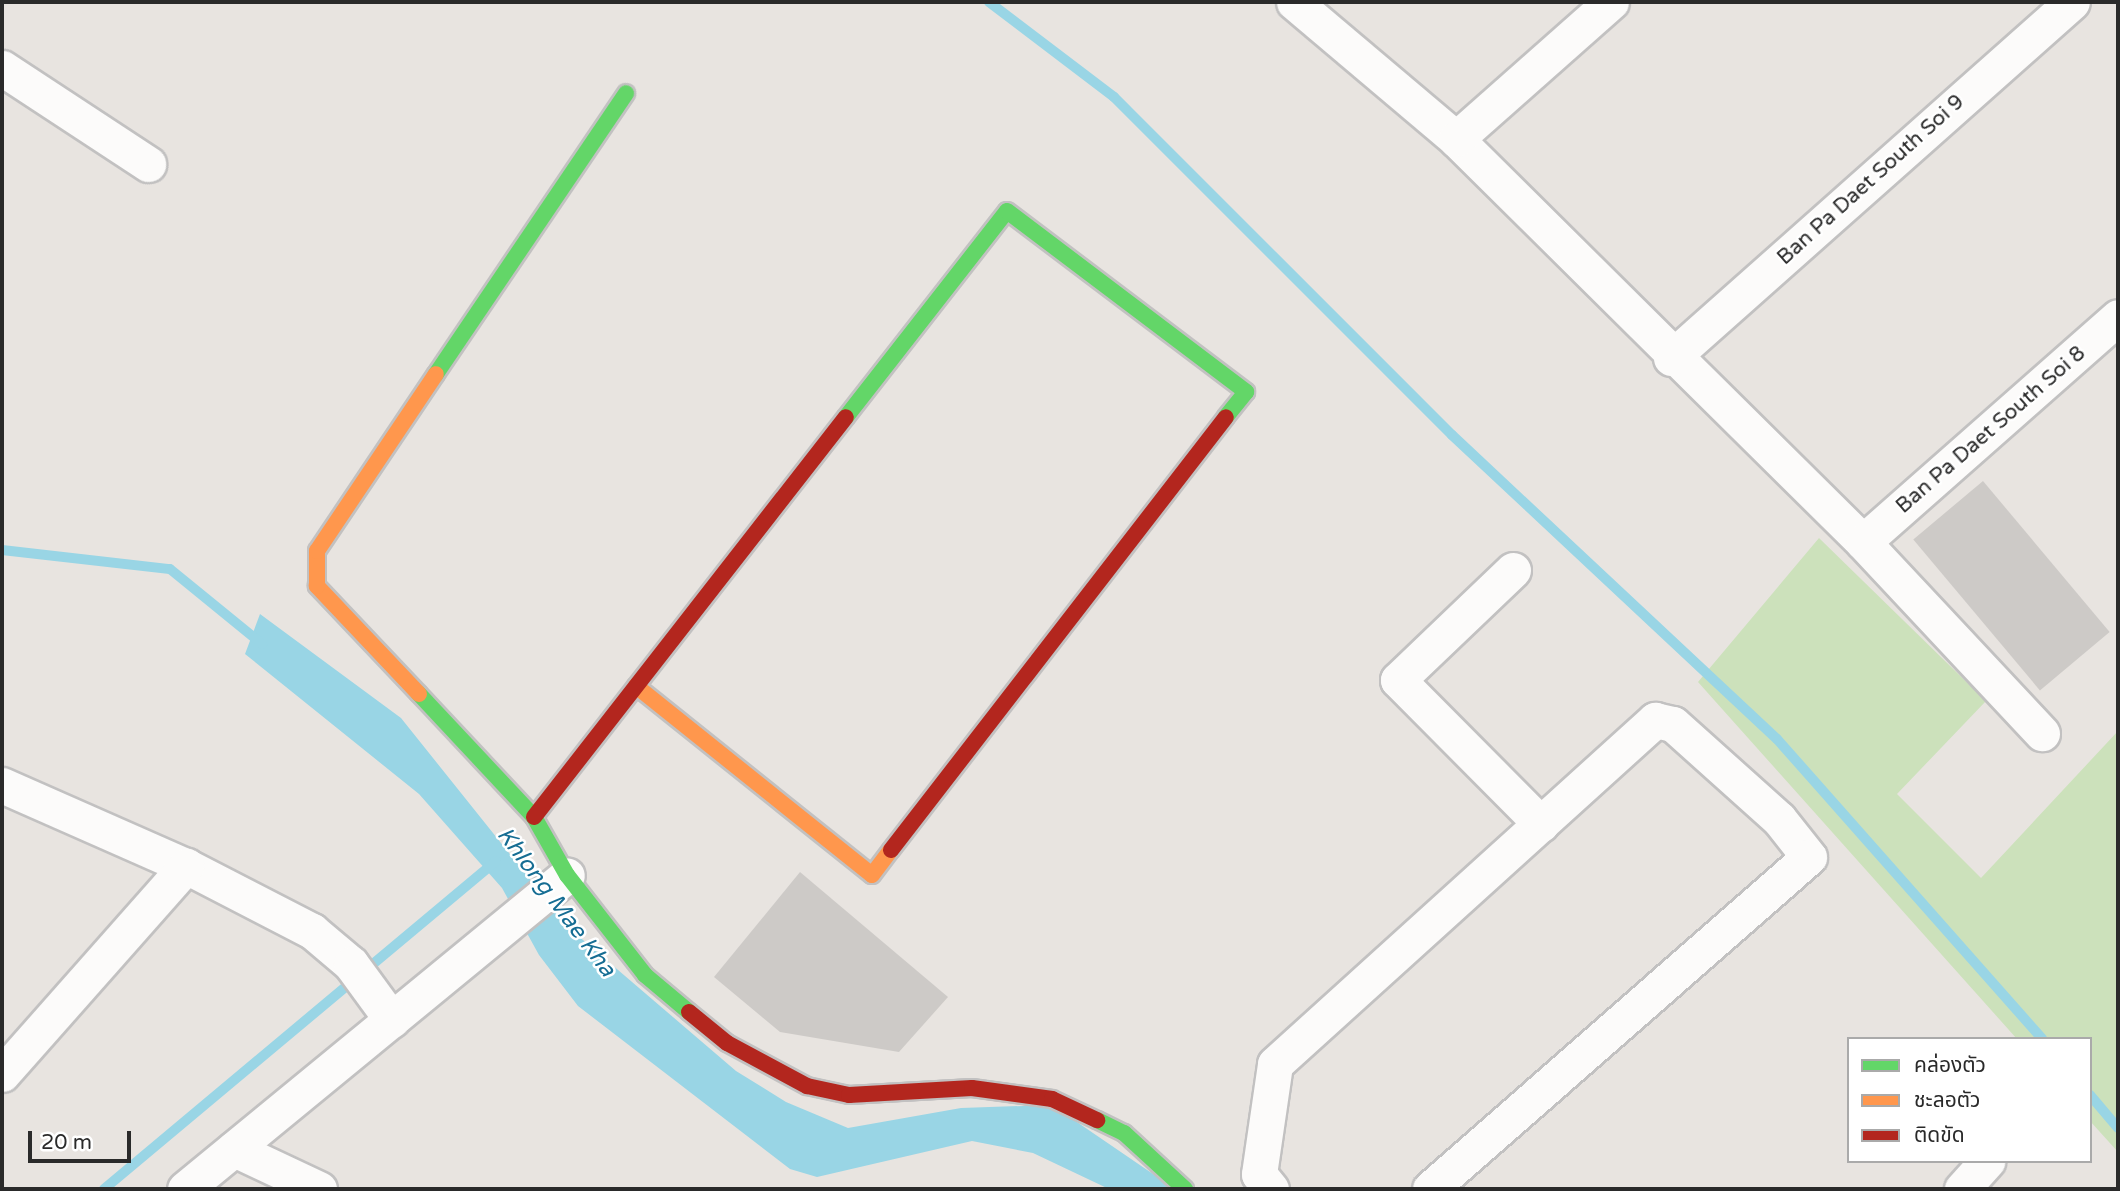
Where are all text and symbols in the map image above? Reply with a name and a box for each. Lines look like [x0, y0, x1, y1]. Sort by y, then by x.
street label: Ban Pa Daet South Soi 9 [1772, 90, 1970, 270]
street label: Ban Pa Daet South Soi 8 [1891, 341, 2091, 519]
water label: Khlong Mae Kha [491, 822, 621, 982]
legend [1847, 1037, 2092, 1163]
text: คล่องตัว [1914, 1053, 1986, 1078]
text: ชะลอตัว [1914, 1088, 1980, 1113]
scale bar [32, 1118, 135, 1162]
text: ติดขัด [1914, 1123, 1965, 1148]
text: 20 m [41, 1130, 92, 1155]

